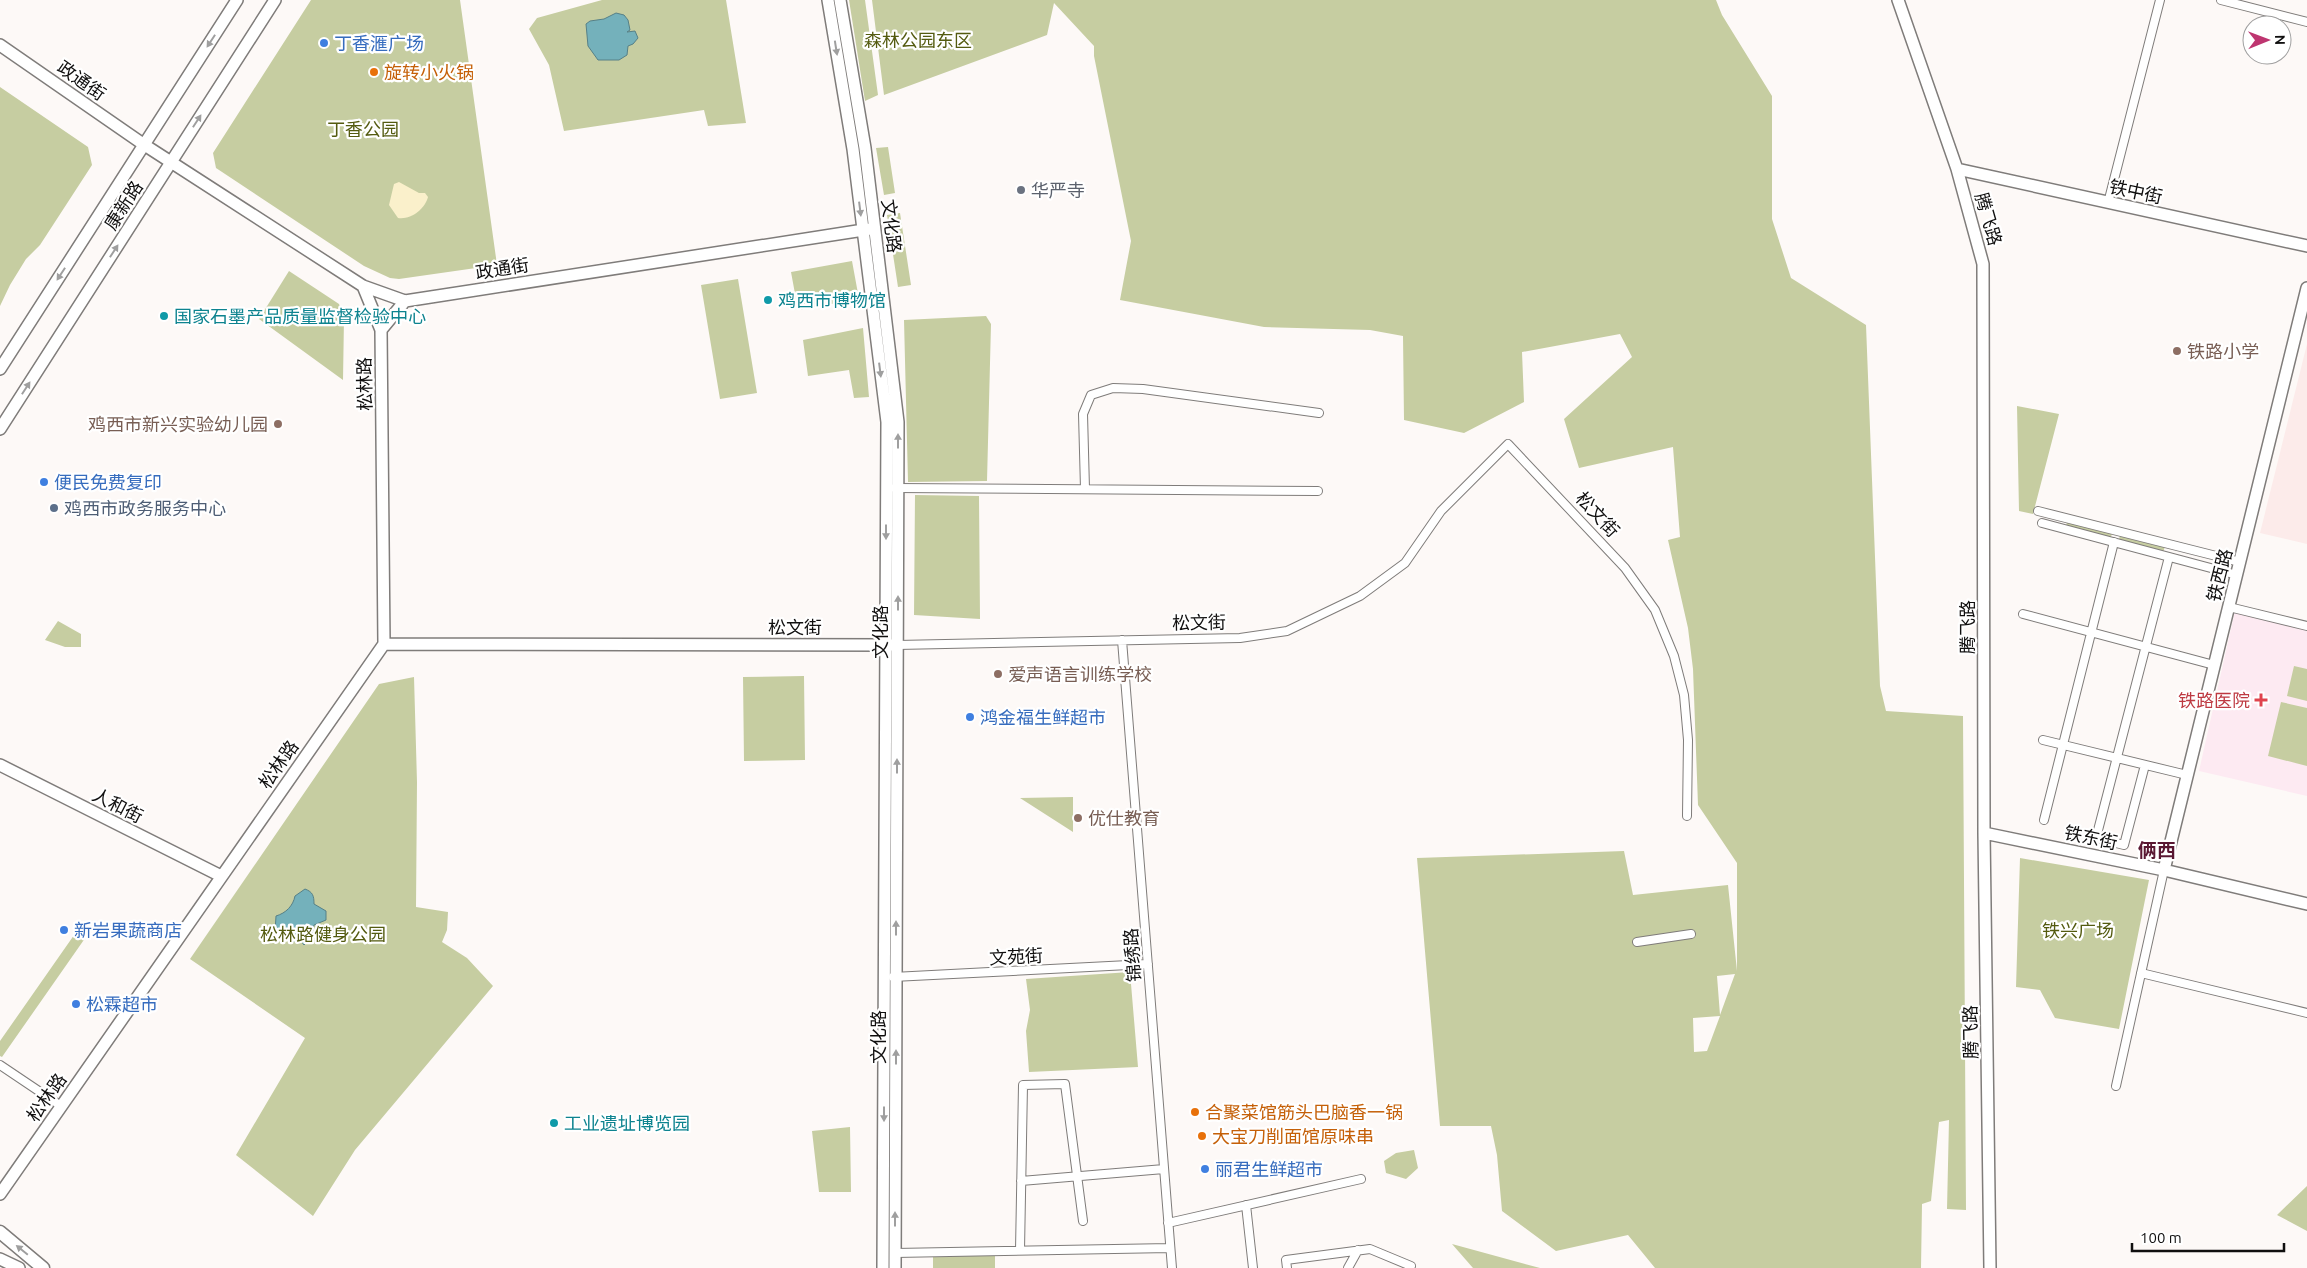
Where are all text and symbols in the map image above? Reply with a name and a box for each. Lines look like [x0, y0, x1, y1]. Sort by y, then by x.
north arrow [2242, 15, 2292, 65]
park label: 森林公园东区 [864, 30, 972, 50]
place label: 丁香滙广场 [334, 33, 424, 53]
one-way arrow [206, 34, 216, 48]
text: N [2272, 34, 2288, 45]
marker: 丁香滙广场 [318, 37, 330, 49]
one-way arrow [833, 40, 841, 56]
street label: 政通街 [54, 56, 110, 104]
place label: 旋转小火锅 [384, 62, 474, 82]
marker: 旋转小火锅 [368, 66, 380, 78]
one-way arrow [193, 114, 202, 128]
park label: 丁香公园 [327, 119, 399, 139]
street label: 铁中街 [2108, 176, 2164, 206]
street label: 康新路 [100, 177, 146, 233]
place label: 华严寺 [1031, 180, 1085, 200]
marker: 华严寺 [1015, 184, 1027, 196]
street label: 腾飞路 [1972, 190, 2006, 248]
street label: 文化路 [879, 198, 905, 254]
one-way arrow [856, 201, 864, 217]
one-way arrow [109, 244, 119, 258]
street label: 政通街 [474, 254, 530, 282]
one-way arrow [56, 267, 65, 280]
place label: 鸡西市博物馆 [778, 290, 886, 310]
marker: 鸡西市博物馆 [762, 294, 774, 306]
place label: 国家石墨产品质量监督检验中心 [174, 306, 426, 326]
marker: 国家石墨产品质量监督检验中心 [158, 310, 170, 322]
place label: 铁路小学 [2187, 341, 2259, 361]
marker: 铁路小学 [2171, 345, 2183, 357]
street label: 松林路 [354, 357, 374, 411]
one-way arrow [876, 362, 884, 378]
one-way arrow [22, 381, 31, 394]
place label: 鸡西市新兴实验幼儿园 [88, 414, 268, 434]
marker: 鸡西市新兴实验幼儿园 [272, 418, 284, 430]
one-way arrow [894, 433, 902, 449]
place label: 便民免费复印 [54, 472, 162, 492]
marker: 便民免费复印 [38, 476, 50, 488]
street label: 松文街 [1572, 487, 1624, 541]
place label: 鸡西市政务服务中心 [64, 498, 226, 518]
marker: 鸡西市政务服务中心 [48, 502, 60, 514]
one-way arrow [882, 524, 890, 540]
street label: 铁西路 [2203, 546, 2235, 604]
one-way arrow [894, 595, 902, 611]
street label: 腾飞路 [1957, 600, 1977, 654]
street label: 文化路 [870, 605, 890, 659]
street label: 松文街 [1172, 612, 1226, 632]
street label: 松文街 [768, 617, 822, 637]
place label: 爱声语言训练学校 [1008, 664, 1152, 684]
marker: 爱声语言训练学校 [992, 668, 1004, 680]
place label: 铁路医院 [2178, 690, 2250, 710]
marker: 铁路医院 [2254, 693, 2268, 707]
place label: 鸿金福生鲜超市 [980, 707, 1106, 727]
marker: 鸿金福生鲜超市 [964, 711, 976, 723]
street label: 松林路 [254, 736, 302, 792]
one-way arrow [893, 758, 901, 774]
street label: 人和街 [89, 784, 147, 826]
place label: 优仕教育 [1088, 808, 1160, 828]
marker: 优仕教育 [1072, 812, 1084, 824]
street label: 铁东街 [2063, 822, 2119, 852]
district label: 俩西 [2138, 839, 2176, 861]
place label: 新岩果蔬商店 [74, 920, 182, 940]
one-way arrow [892, 920, 900, 936]
park label: 铁兴广场 [2042, 920, 2114, 940]
marker: 新岩果蔬商店 [58, 924, 70, 936]
park label: 松林路健身公园 [260, 924, 386, 944]
street label: 锦绣路 [1120, 927, 1144, 983]
street label: 文苑街 [989, 945, 1043, 967]
place label: 松霖超市 [86, 994, 158, 1014]
marker: 松霖超市 [70, 998, 82, 1010]
street label: 腾飞路 [1960, 1005, 1980, 1059]
street label: 文化路 [868, 1010, 888, 1064]
one-way arrow [892, 1049, 900, 1065]
street label: 松林路 [22, 1069, 70, 1125]
place label: 合聚菜馆筋头巴脑香一锅 [1205, 1102, 1403, 1122]
one-way arrow [880, 1106, 888, 1122]
marker: 合聚菜馆筋头巴脑香一锅 [1189, 1106, 1201, 1118]
place label: 工业遗址博览园 [564, 1113, 690, 1133]
marker: 工业遗址博览园 [548, 1117, 560, 1129]
place label: 大宝刀削面馆原味串 [1212, 1126, 1374, 1146]
marker: 大宝刀削面馆原味串 [1196, 1130, 1208, 1142]
place label: 丽君生鲜超市 [1215, 1159, 1323, 1179]
marker: 丽君生鲜超市 [1199, 1163, 1211, 1175]
one-way arrow [891, 1211, 899, 1227]
scale bar [2132, 1220, 2284, 1252]
text: 100 m [2140, 1229, 2182, 1246]
one-way arrow [16, 1245, 29, 1256]

